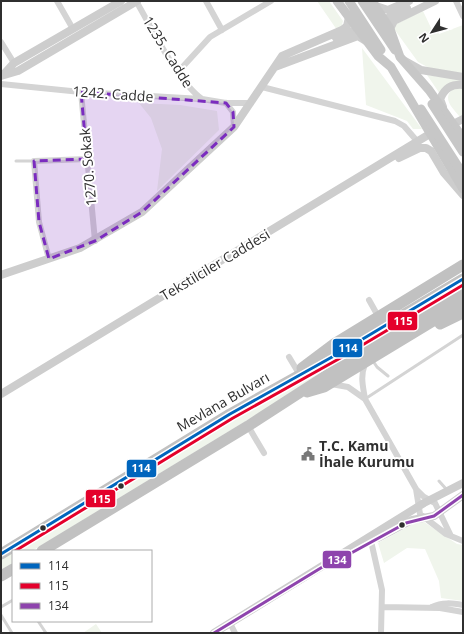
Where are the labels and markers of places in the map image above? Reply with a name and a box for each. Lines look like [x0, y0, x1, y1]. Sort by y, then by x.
place label: T.C. Kamu İhale Kurumu [319, 436, 414, 471]
public building icon: T.C. Kamu İhale Kurumu [300, 446, 316, 462]
unlabelled marker [116, 481, 126, 491]
unlabelled marker [397, 520, 407, 530]
unlabelled marker [38, 523, 48, 533]

